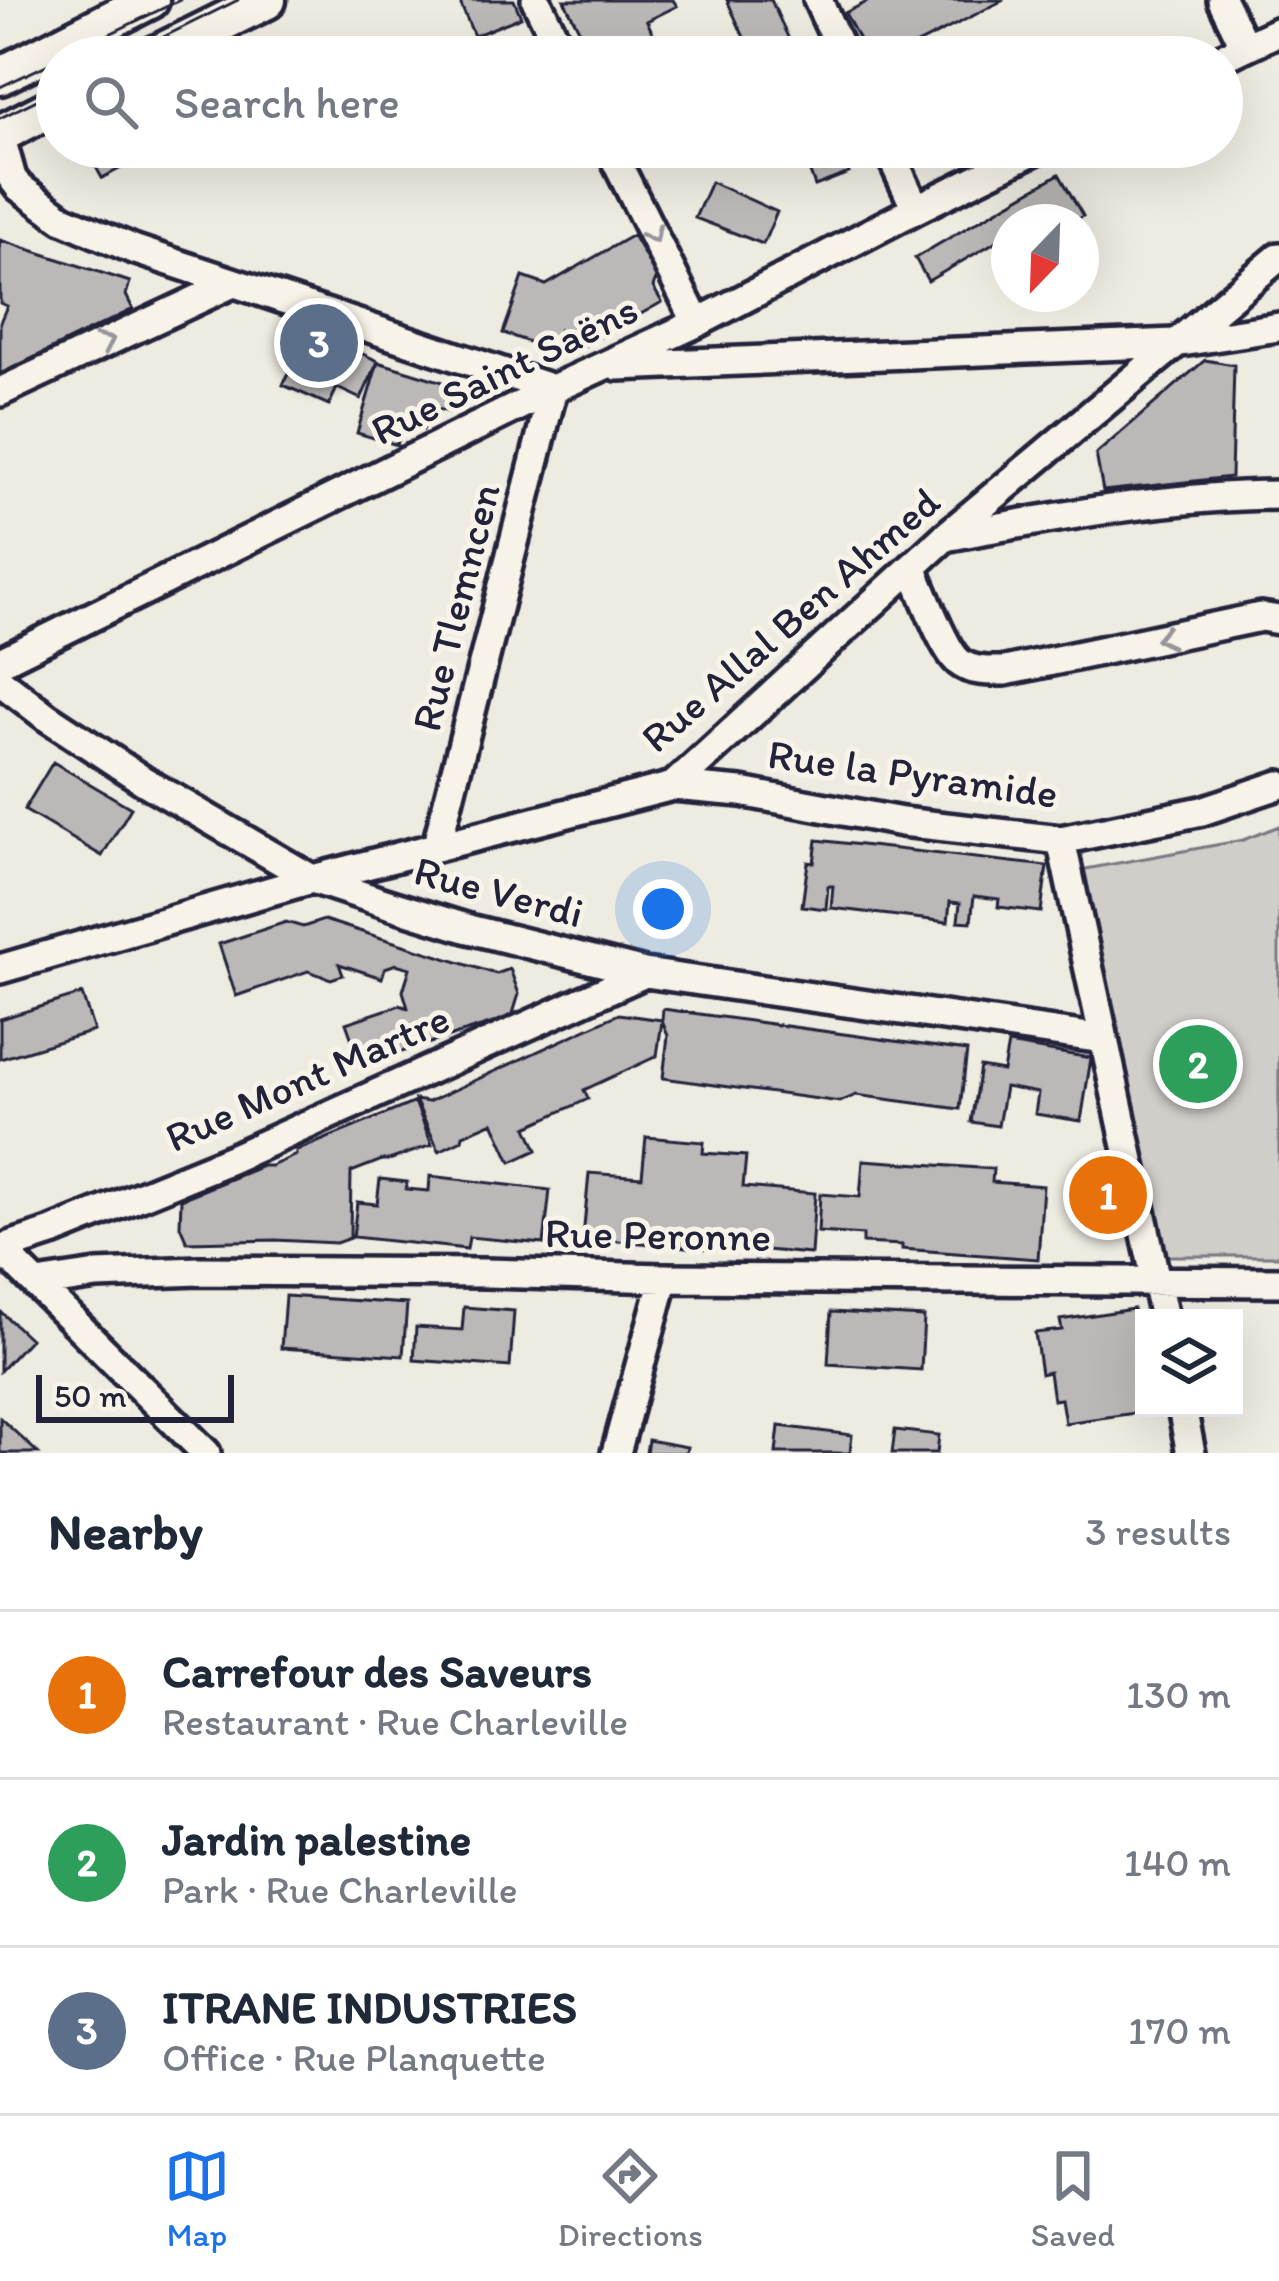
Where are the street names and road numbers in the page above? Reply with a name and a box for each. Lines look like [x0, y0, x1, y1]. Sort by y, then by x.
street label: Rue Saint Saëns [363, 283, 646, 456]
street label: Rue Allal Ben Ahmed [631, 476, 950, 763]
street label: Rue Tlemncen [400, 478, 511, 736]
street label: Rue la Pyramide [765, 728, 1061, 819]
street label: Rue Verdi [409, 844, 589, 938]
street label: Rue Mont Martre [158, 992, 457, 1163]
street label: Rue Peronne [544, 1207, 772, 1262]

